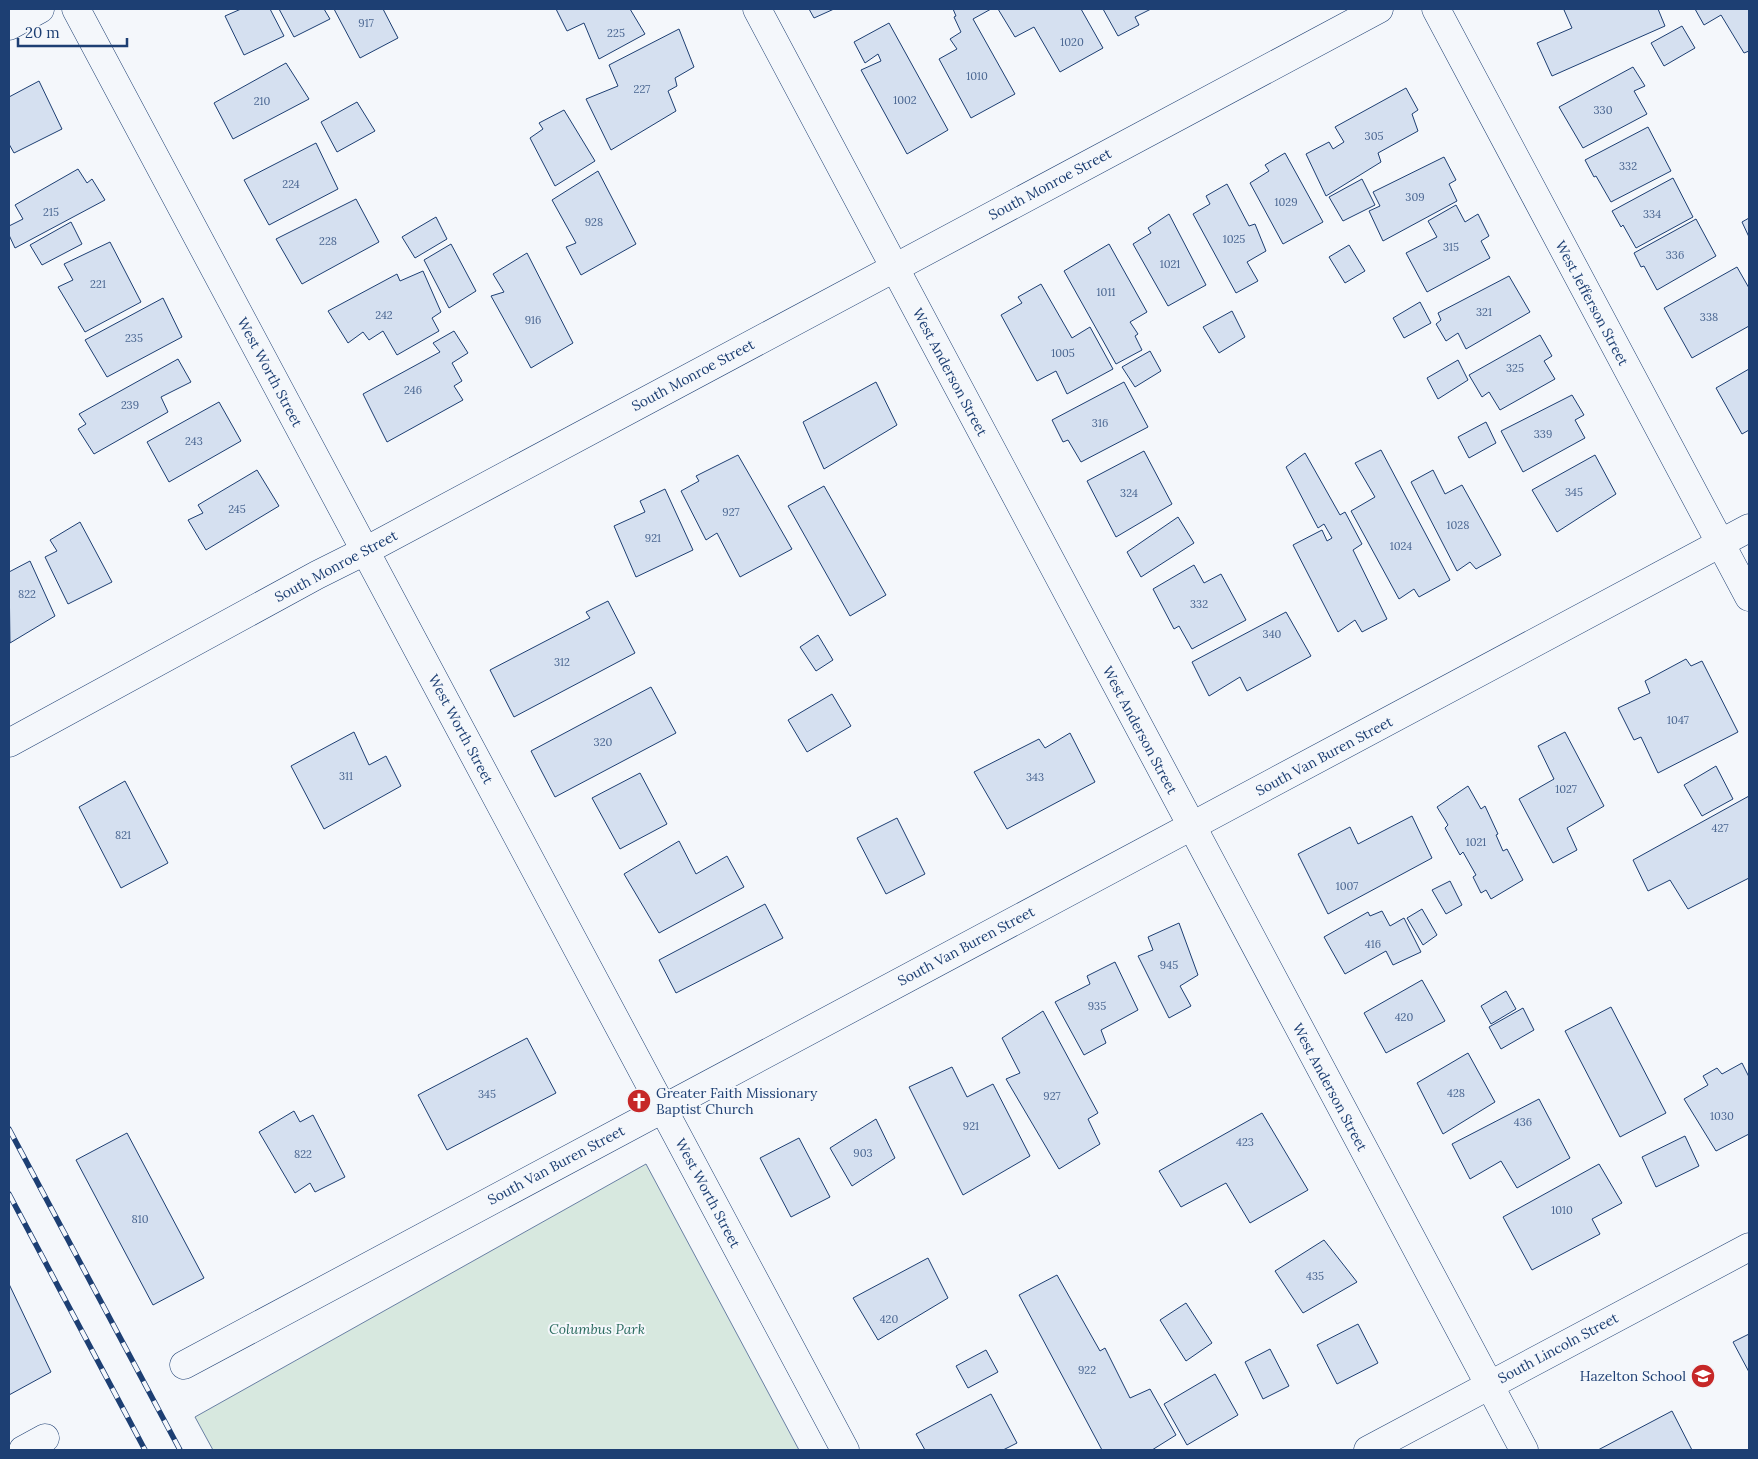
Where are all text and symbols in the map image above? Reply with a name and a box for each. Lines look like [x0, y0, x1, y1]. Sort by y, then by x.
scale bar [18, 15, 126, 47]
house number: 917 [358, 16, 374, 30]
text: 20 m [25, 23, 60, 42]
house number: 225 [607, 26, 625, 40]
house number: 1020 [1060, 35, 1084, 49]
house number: 1010 [966, 69, 988, 83]
house number: 227 [634, 82, 650, 96]
house number: 1002 [893, 93, 917, 107]
house number: 210 [254, 94, 271, 108]
house number: 330 [1593, 103, 1613, 117]
house number: 305 [1365, 129, 1383, 143]
street label: South Monroe Street [985, 144, 1115, 224]
house number: 332 [1619, 159, 1637, 173]
house number: 224 [282, 177, 300, 191]
house number: 309 [1405, 190, 1425, 204]
house number: 1029 [1274, 195, 1298, 209]
house number: 215 [43, 205, 59, 219]
house number: 334 [1643, 207, 1661, 221]
house number: 928 [585, 215, 603, 229]
house number: 1025 [1223, 232, 1245, 246]
house number: 228 [319, 234, 337, 248]
street label: West Jefferson Street [1551, 237, 1633, 369]
house number: 315 [1443, 240, 1459, 254]
house number: 336 [1666, 248, 1684, 262]
house number: 1021 [1160, 257, 1180, 271]
house number: 221 [90, 277, 106, 291]
house number: 1011 [1097, 285, 1115, 299]
street label: West Anderson Street [909, 305, 992, 440]
house number: 321 [1476, 305, 1492, 319]
house number: 242 [375, 308, 393, 322]
house number: 338 [1700, 310, 1718, 324]
house number: 916 [525, 313, 541, 327]
street label: West Worth Street [234, 314, 307, 430]
house number: 235 [125, 331, 143, 345]
street label: South Monroe Street [628, 335, 758, 415]
house number: 1005 [1051, 346, 1075, 360]
house number: 325 [1506, 361, 1524, 375]
house number: 246 [404, 383, 422, 397]
house number: 239 [121, 398, 139, 412]
house number: 316 [1092, 416, 1108, 430]
house number: 339 [1534, 427, 1552, 441]
house number: 243 [185, 434, 203, 448]
house number: 345 [1565, 485, 1583, 499]
house number: 324 [1120, 486, 1138, 500]
house number: 245 [228, 502, 246, 516]
house number: 927 [722, 505, 740, 519]
house number: 1028 [1447, 518, 1469, 532]
street label: South Monroe Street [271, 526, 401, 606]
house number: 921 [645, 531, 661, 545]
house number: 1024 [1390, 539, 1412, 553]
house number: 822 [18, 587, 36, 601]
house number: 332 [1190, 597, 1208, 611]
house number: 340 [1263, 627, 1282, 641]
house number: 312 [554, 655, 570, 669]
street label: West Anderson Street [1099, 663, 1182, 798]
street label: West Worth Street [425, 671, 498, 787]
street label: South Van Buren Street [1252, 712, 1396, 800]
house number: 1047 [1667, 713, 1689, 727]
house number: 320 [594, 735, 613, 749]
house number: 311 [339, 769, 353, 783]
house number: 343 [1026, 770, 1044, 784]
house number: 1027 [1555, 782, 1577, 796]
house number: 427 [1712, 821, 1728, 835]
house number: 821 [115, 828, 131, 842]
house number: 1021 [1466, 835, 1486, 849]
house number: 1007 [1336, 879, 1358, 893]
street label: South Van Buren Street [894, 902, 1038, 990]
house number: 416 [1365, 937, 1381, 951]
house number: 945 [1160, 958, 1178, 972]
house number: 935 [1088, 999, 1106, 1013]
house number: 420 [1395, 1010, 1414, 1024]
street label: West Anderson Street [1289, 1020, 1372, 1155]
place label: Greater Faith Missionary Baptist Church [656, 1084, 818, 1118]
house number: 428 [1447, 1086, 1465, 1100]
house number: 345 [478, 1087, 496, 1101]
church icon: Greater Faith Missionary Baptist Church [626, 1088, 652, 1114]
house number: 927 [1043, 1089, 1061, 1103]
house number: 1030 [1710, 1109, 1734, 1123]
house number: 436 [1514, 1115, 1532, 1129]
house number: 921 [963, 1119, 979, 1133]
street label: South Van Buren Street [484, 1121, 628, 1209]
street label: West Worth Street [672, 1135, 745, 1251]
house number: 423 [1236, 1135, 1254, 1149]
house number: 903 [853, 1146, 873, 1160]
house number: 822 [294, 1147, 312, 1161]
house number: 1010 [1551, 1203, 1573, 1217]
house number: 810 [131, 1212, 149, 1226]
house number: 435 [1306, 1269, 1324, 1283]
street label: South Lincoln Street [1495, 1308, 1622, 1387]
house number: 420 [880, 1312, 899, 1326]
park label: Columbus Park [549, 1320, 645, 1338]
house number: 922 [1078, 1363, 1096, 1377]
school or university icon: Hazelton School [1690, 1363, 1716, 1389]
place label: Hazelton School [1580, 1367, 1686, 1385]

